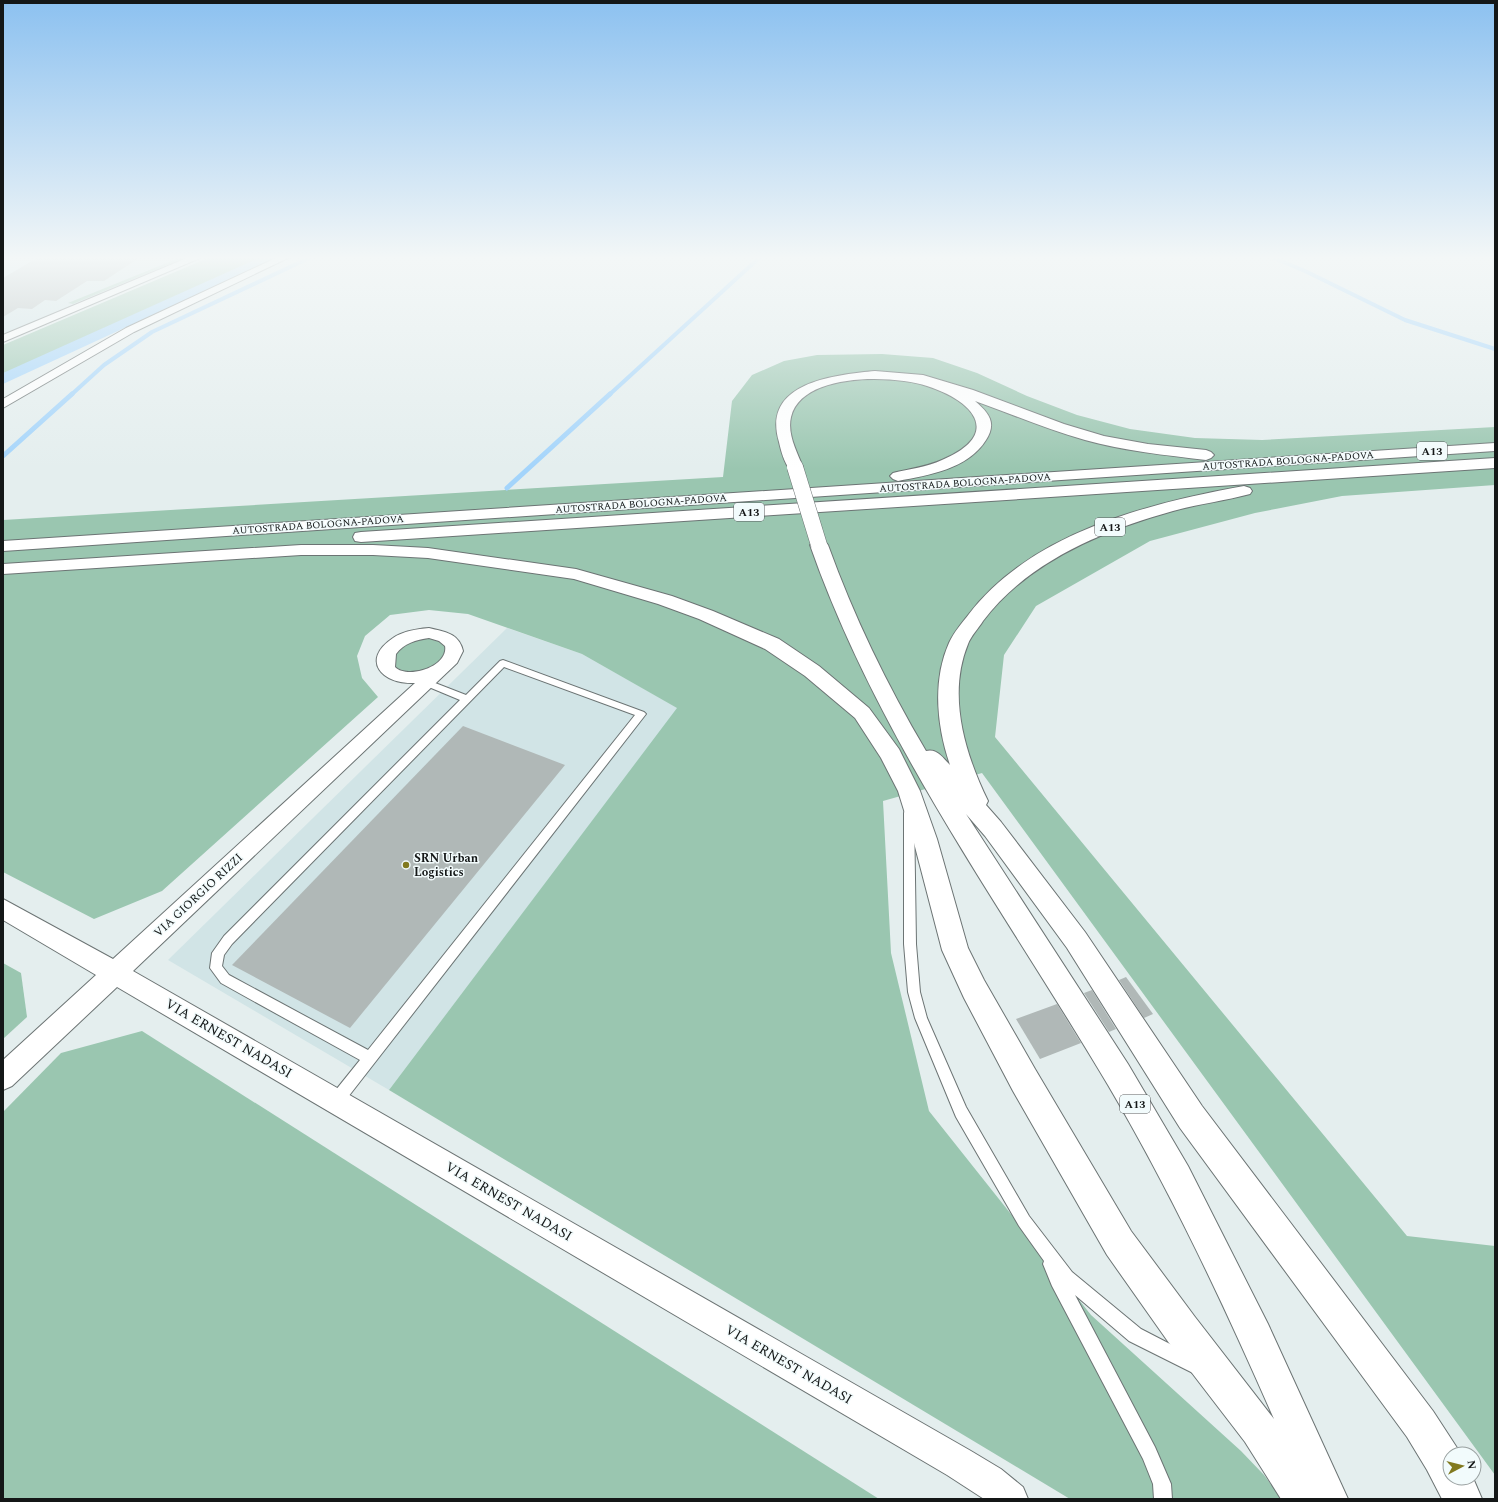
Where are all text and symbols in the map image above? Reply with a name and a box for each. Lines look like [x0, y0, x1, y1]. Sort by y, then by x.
road number: A13 [1417, 442, 1447, 460]
street label: AUTOSTRADA BOLOGNA-PADOVA [1202, 447, 1375, 475]
street label: AUTOSTRADA BOLOGNA-PADOVA [879, 469, 1052, 497]
street label: AUTOSTRADA BOLOGNA-PADOVA [555, 490, 728, 518]
road number: A13 [734, 503, 764, 521]
street label: AUTOSTRADA BOLOGNA-PADOVA [232, 511, 405, 539]
road number: A13 [1095, 518, 1125, 536]
street label: VIA GIORGIO RIZZI [149, 849, 247, 942]
place label: SRN Urban Logistics [414, 849, 479, 882]
marker: SRN Urban Logistics [401, 860, 411, 870]
street label: VIA ERNEST NADASI [161, 993, 296, 1083]
road number: A13 [1120, 1095, 1150, 1113]
street label: VIA ERNEST NADASI [441, 1156, 576, 1246]
street label: VIA ERNEST NADASI [721, 1319, 856, 1409]
north arrow [1442, 1446, 1482, 1486]
text: N [1462, 1459, 1480, 1470]

